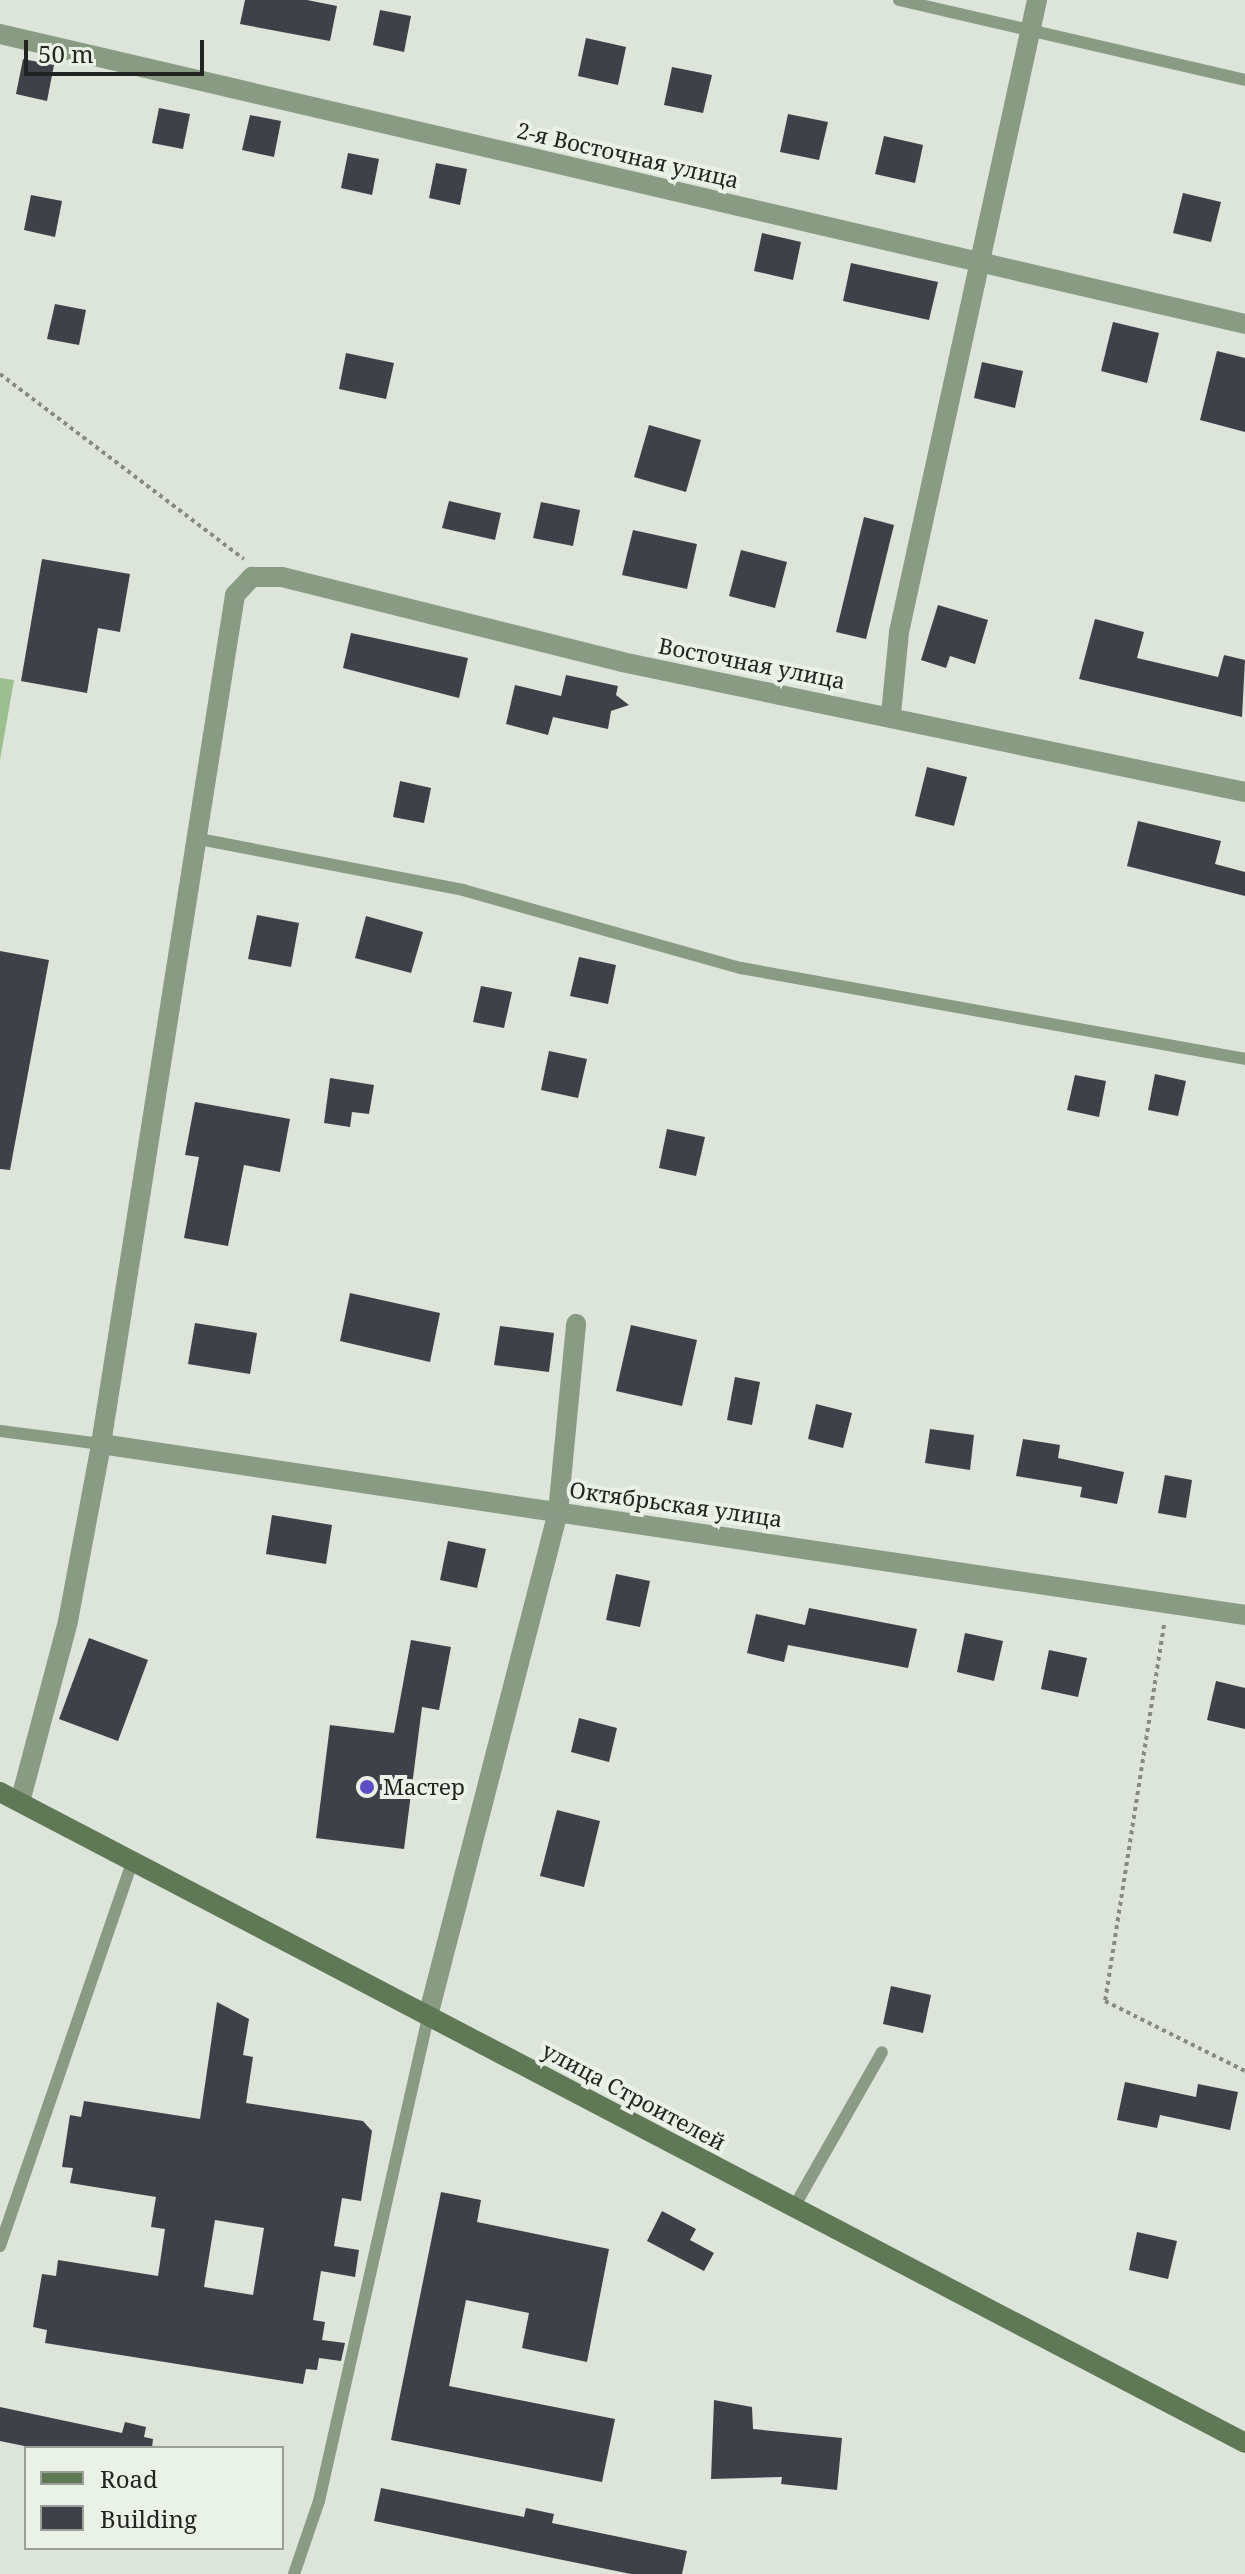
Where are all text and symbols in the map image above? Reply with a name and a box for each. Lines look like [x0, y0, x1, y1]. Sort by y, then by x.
scale bar [28, 24, 208, 74]
text: 50 m [38, 37, 94, 70]
street label: 2-я Восточная улица [514, 117, 742, 193]
street label: Восточная улица [656, 632, 848, 694]
street label: Октябрьская улица [568, 1476, 784, 1532]
place label: Мастер [383, 1774, 465, 1800]
marker: Мастер [358, 1778, 376, 1796]
street label: улица Строителей [538, 2036, 730, 2156]
legend [24, 2446, 284, 2550]
text: Road [100, 2462, 158, 2495]
text: Building [100, 2502, 197, 2535]

